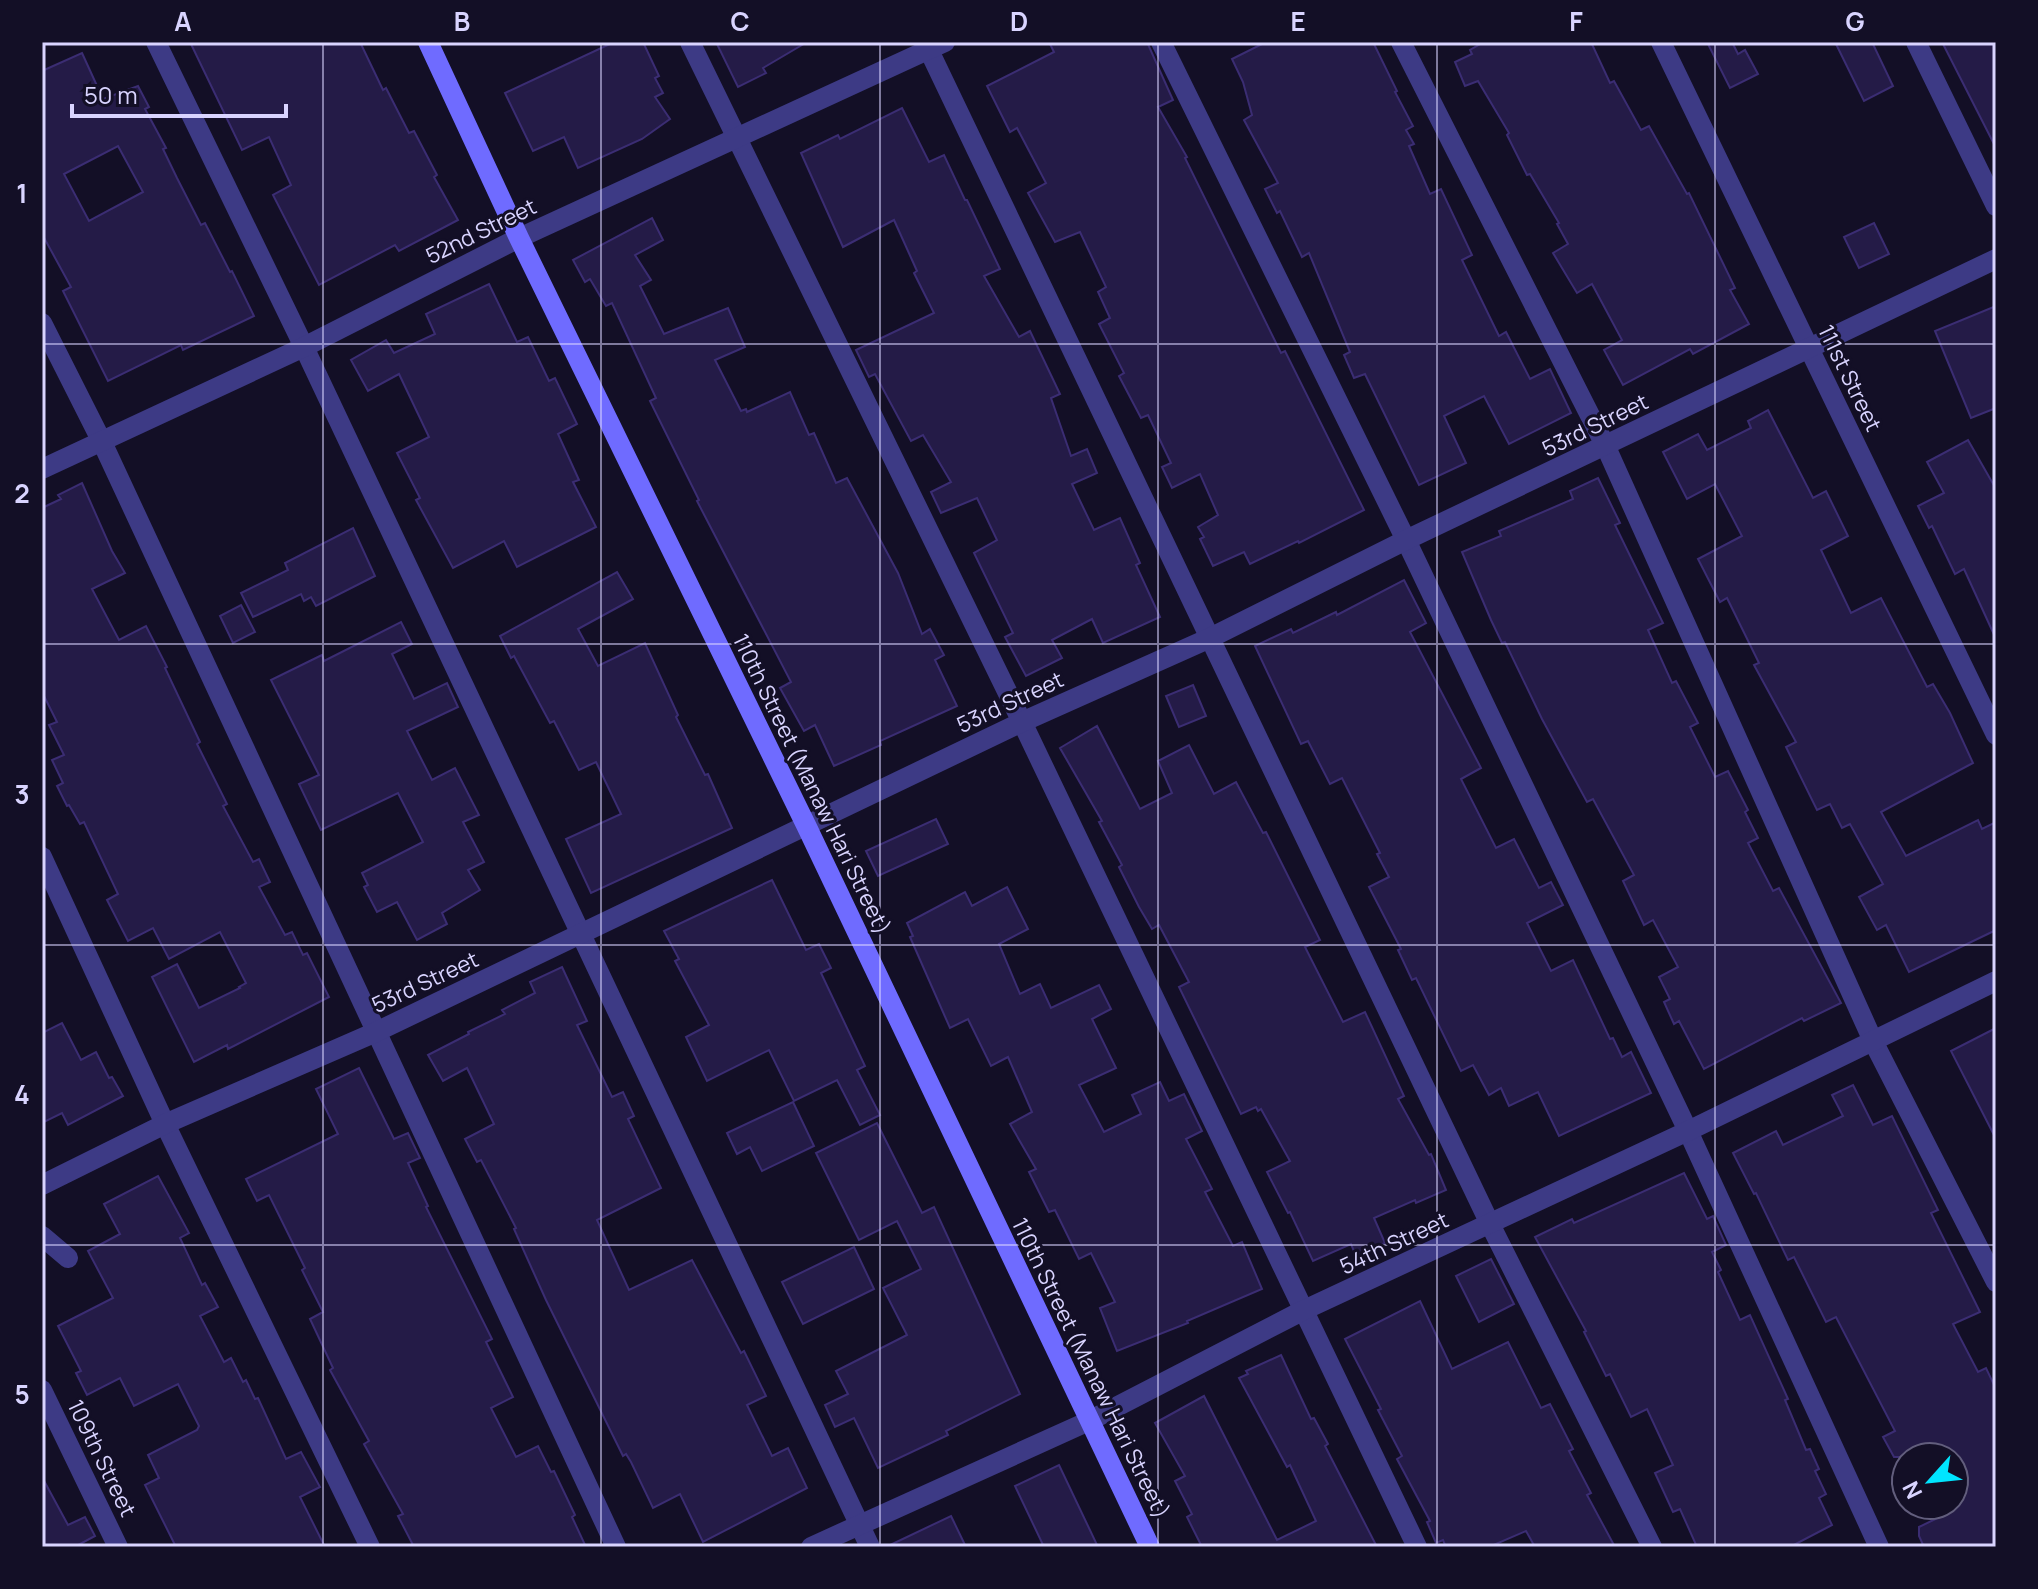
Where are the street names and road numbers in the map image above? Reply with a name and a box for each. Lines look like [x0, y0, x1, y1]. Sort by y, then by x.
street label: 52nd Street [421, 191, 542, 271]
street label: 111st Street [1811, 320, 1889, 436]
street label: 53rd Street [1537, 386, 1653, 464]
street label: 110th Street (Manaw Hari Street) [726, 629, 898, 939]
street label: 53rd Street [952, 664, 1068, 740]
street label: 53rd Street [367, 944, 483, 1020]
street label: 54th Street [1335, 1205, 1453, 1281]
street label: 110th Street (Manaw Hari Street) [1005, 1213, 1177, 1523]
street label: 109th Street [61, 1395, 143, 1522]

